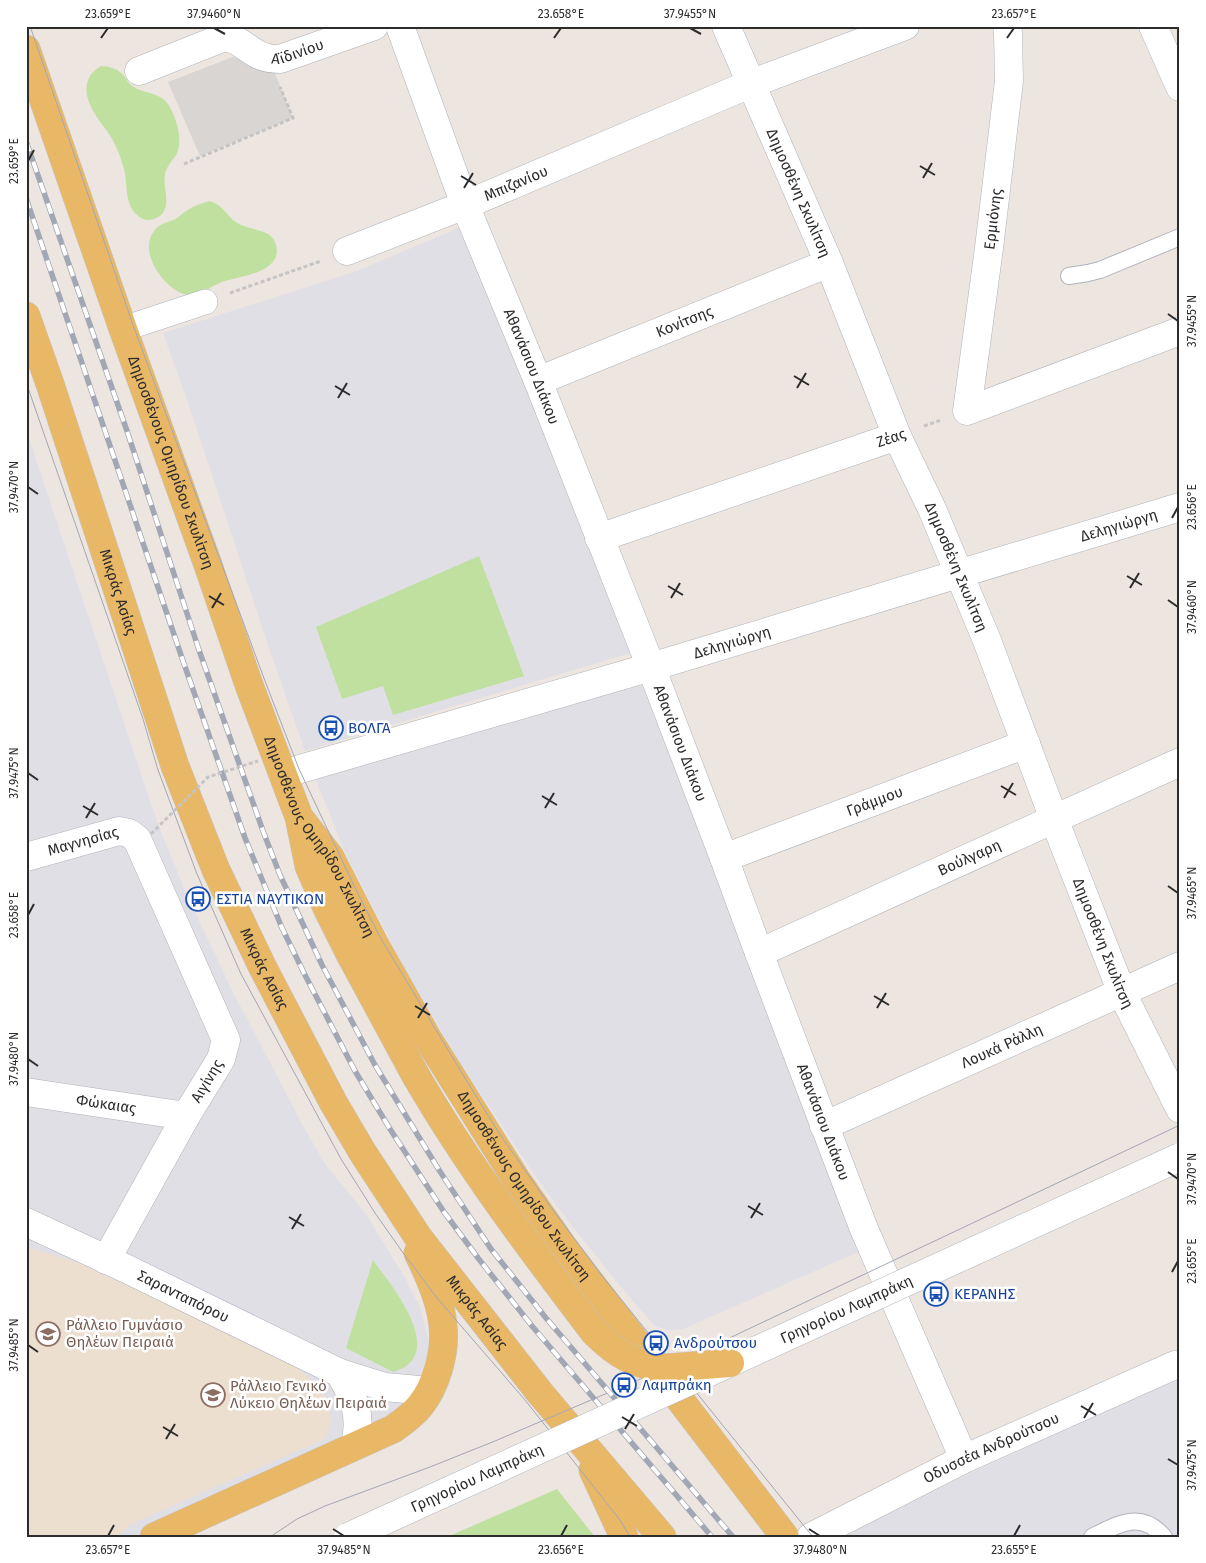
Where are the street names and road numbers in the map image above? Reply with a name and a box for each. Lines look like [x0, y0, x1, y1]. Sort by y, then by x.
street label: Αϊδινίου [271, 35, 326, 68]
street label: Δημοσθένη Σκυλίτση [763, 126, 834, 260]
street label: Μπιζανίου [481, 162, 551, 205]
street label: Ερμιόνης [980, 187, 1006, 251]
street label: Κονίτσης [653, 302, 716, 341]
street label: Αθανάσιου Διάκου [500, 306, 563, 427]
street label: Δημοσθένους Ομηρίδου Σκυλίτση [124, 353, 218, 571]
street label: Ζέας [874, 425, 908, 451]
street label: Δημοσθένη Σκυλίτση [921, 499, 991, 634]
street label: Δεληγιώργη [1078, 505, 1160, 546]
street label: Μικράς Ασίας [96, 547, 141, 637]
street label: Δεληγιώργη [691, 622, 773, 663]
street label: Αθανάσιου Διάκου [650, 682, 711, 804]
street label: Δημοσθένους Ομηρίδου Σκυλίτση [260, 734, 379, 940]
street label: Γράμμου [844, 782, 905, 820]
street label: Μαγνησίας [45, 823, 120, 860]
street label: Βούλγαρη [935, 835, 1004, 880]
street label: Δημοσθένη Σκυλίτση [1069, 875, 1137, 1011]
street label: Μικράς Ασίας [236, 925, 292, 1013]
street label: Λουκά Ράλλη [958, 1020, 1045, 1072]
street label: Αιγίνης [187, 1056, 227, 1106]
street label: Αθανάσιου Διάκου [793, 1061, 854, 1183]
street label: Δημοσθένους Ομηρίδου Σκυλίτση [454, 1087, 595, 1284]
street label: Φώκαιας [75, 1091, 137, 1117]
street label: Σαρανταπόρου [134, 1266, 232, 1326]
street label: Γρηγορίου Λαμπράκη [777, 1271, 916, 1347]
street label: Μικράς Ασίας [442, 1272, 512, 1353]
street label: Οδυσσέα Ανδρούτσου [920, 1409, 1062, 1487]
street label: Γρηγορίου Λαμπράκη [408, 1440, 546, 1516]

